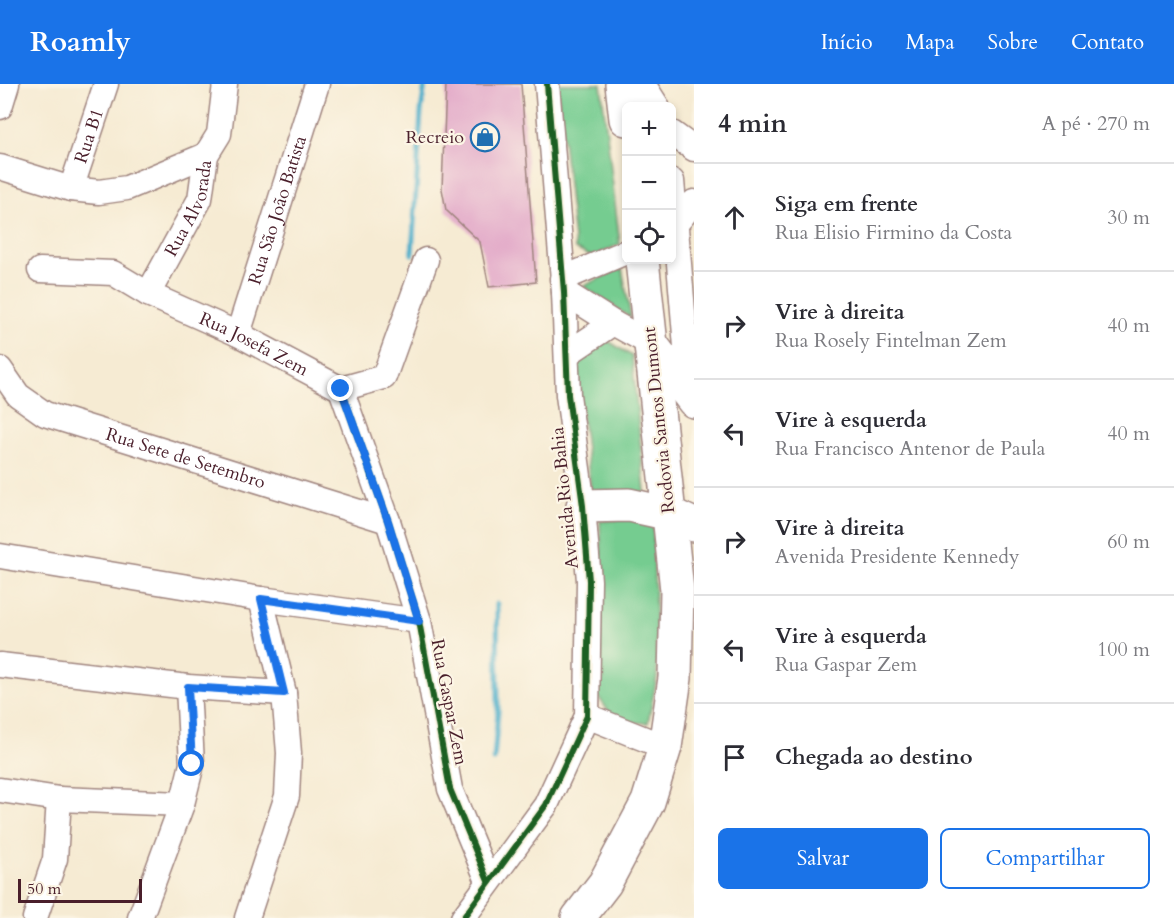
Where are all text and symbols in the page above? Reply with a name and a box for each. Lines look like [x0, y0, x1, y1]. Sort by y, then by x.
text: Roamly [30, 23, 131, 61]
text: Início [821, 28, 873, 57]
text: Mapa [906, 28, 955, 57]
text: Sobre [988, 28, 1038, 57]
text: Contato [1071, 28, 1144, 57]
map controls [622, 102, 676, 264]
button: + [622, 102, 676, 156]
street label: Rua B1 [68, 105, 109, 167]
text: 4 min [718, 106, 787, 141]
text: A pé · 270 m [1042, 110, 1150, 137]
shop icon: Recreio [469, 121, 501, 153]
place label: Recreio [406, 125, 464, 150]
street label: Rua São João Batista [242, 132, 313, 288]
button: − [622, 156, 676, 210]
street label: Rua Alvorada [158, 158, 218, 261]
text: Siga em frente [775, 189, 918, 219]
icon: ahead [718, 201, 751, 234]
text: 30 m [1107, 204, 1150, 231]
button: locate [622, 210, 676, 264]
text: Rua Elisio Firmino da Costa [775, 219, 1012, 246]
text: Vire à direita [775, 297, 905, 327]
street label: Rua Josefa Zem [195, 306, 314, 382]
icon: right [718, 309, 751, 342]
text: 40 m [1107, 312, 1150, 339]
street label: Rodovia Santos Dumont [637, 325, 681, 514]
text: Rua Rosely Fintelman Zem [775, 327, 1007, 354]
route end [327, 375, 353, 401]
text: Vire à esquerda [775, 405, 927, 435]
icon: left [718, 417, 751, 450]
text: 40 m [1107, 420, 1150, 447]
street label: Rua Sete de Setembro [103, 421, 269, 495]
street label: Avenida Rio Bahia [545, 426, 585, 570]
text: Rua Francisco Antenor de Paula [775, 435, 1045, 462]
text: Vire à direita [775, 513, 905, 543]
icon: right [718, 525, 751, 558]
text: 60 m [1107, 528, 1150, 555]
text: Avenida Presidente Kennedy [775, 543, 1019, 570]
text: Vire à esquerda [775, 621, 927, 651]
icon: left [718, 633, 751, 666]
text: 100 m [1097, 636, 1150, 663]
street label: Rua Gaspar Zem [425, 637, 474, 768]
text: Rua Gaspar Zem [775, 651, 917, 678]
icon: arrive [718, 741, 751, 774]
text: Chegada ao destino [775, 742, 973, 772]
route start [178, 750, 204, 776]
button: Salvar [718, 828, 928, 889]
button: Compartilhar [940, 828, 1150, 889]
scale bar [18, 876, 142, 904]
text: 50 m [27, 878, 61, 900]

